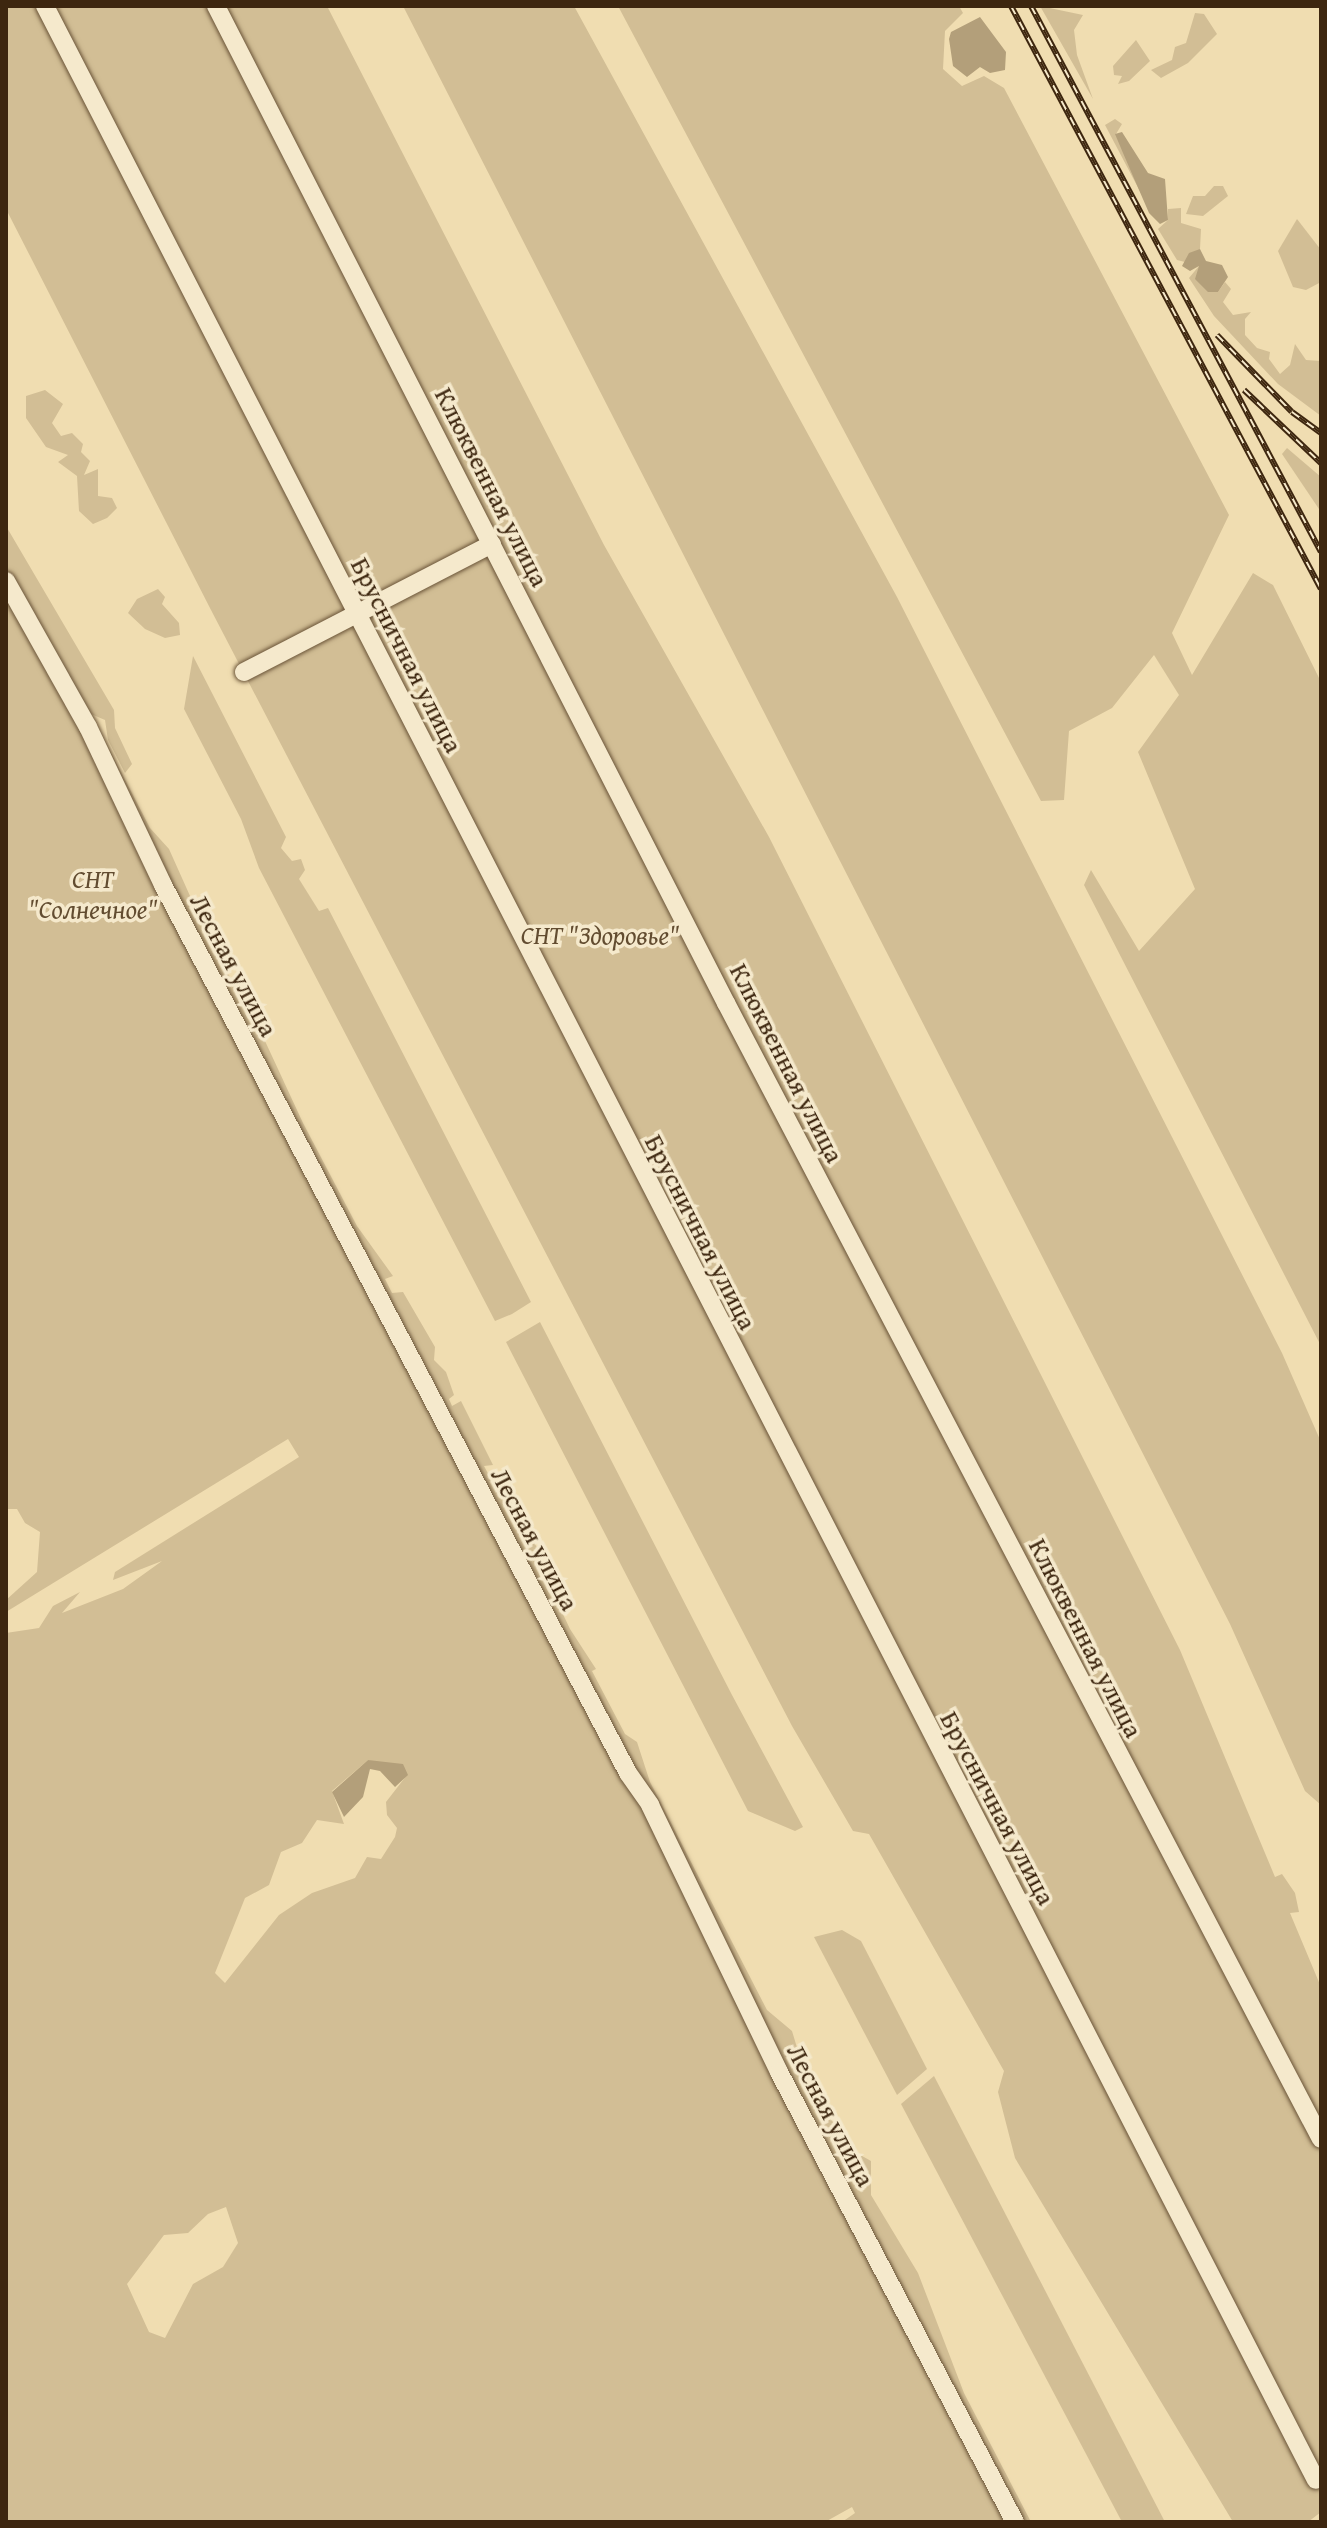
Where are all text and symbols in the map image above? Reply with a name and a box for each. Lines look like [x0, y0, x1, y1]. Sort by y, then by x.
street label: Клюквенная улица [428, 382, 556, 592]
street label: Брусничная улица [344, 552, 470, 758]
park label: СНТ "Солнечное" [28, 863, 158, 924]
street label: Лесная улица [183, 888, 285, 1042]
park label: СНТ "Здоровье" [521, 919, 679, 951]
street label: Клюквенная улица [723, 958, 851, 1168]
street label: Брусничная улица [638, 1129, 764, 1335]
street label: Лесная улица [484, 1462, 586, 1616]
street label: Клюквенная улица [1022, 1533, 1150, 1743]
street label: Брусничная улица [934, 1706, 1062, 1910]
street label: Лесная улица [780, 2038, 882, 2192]

